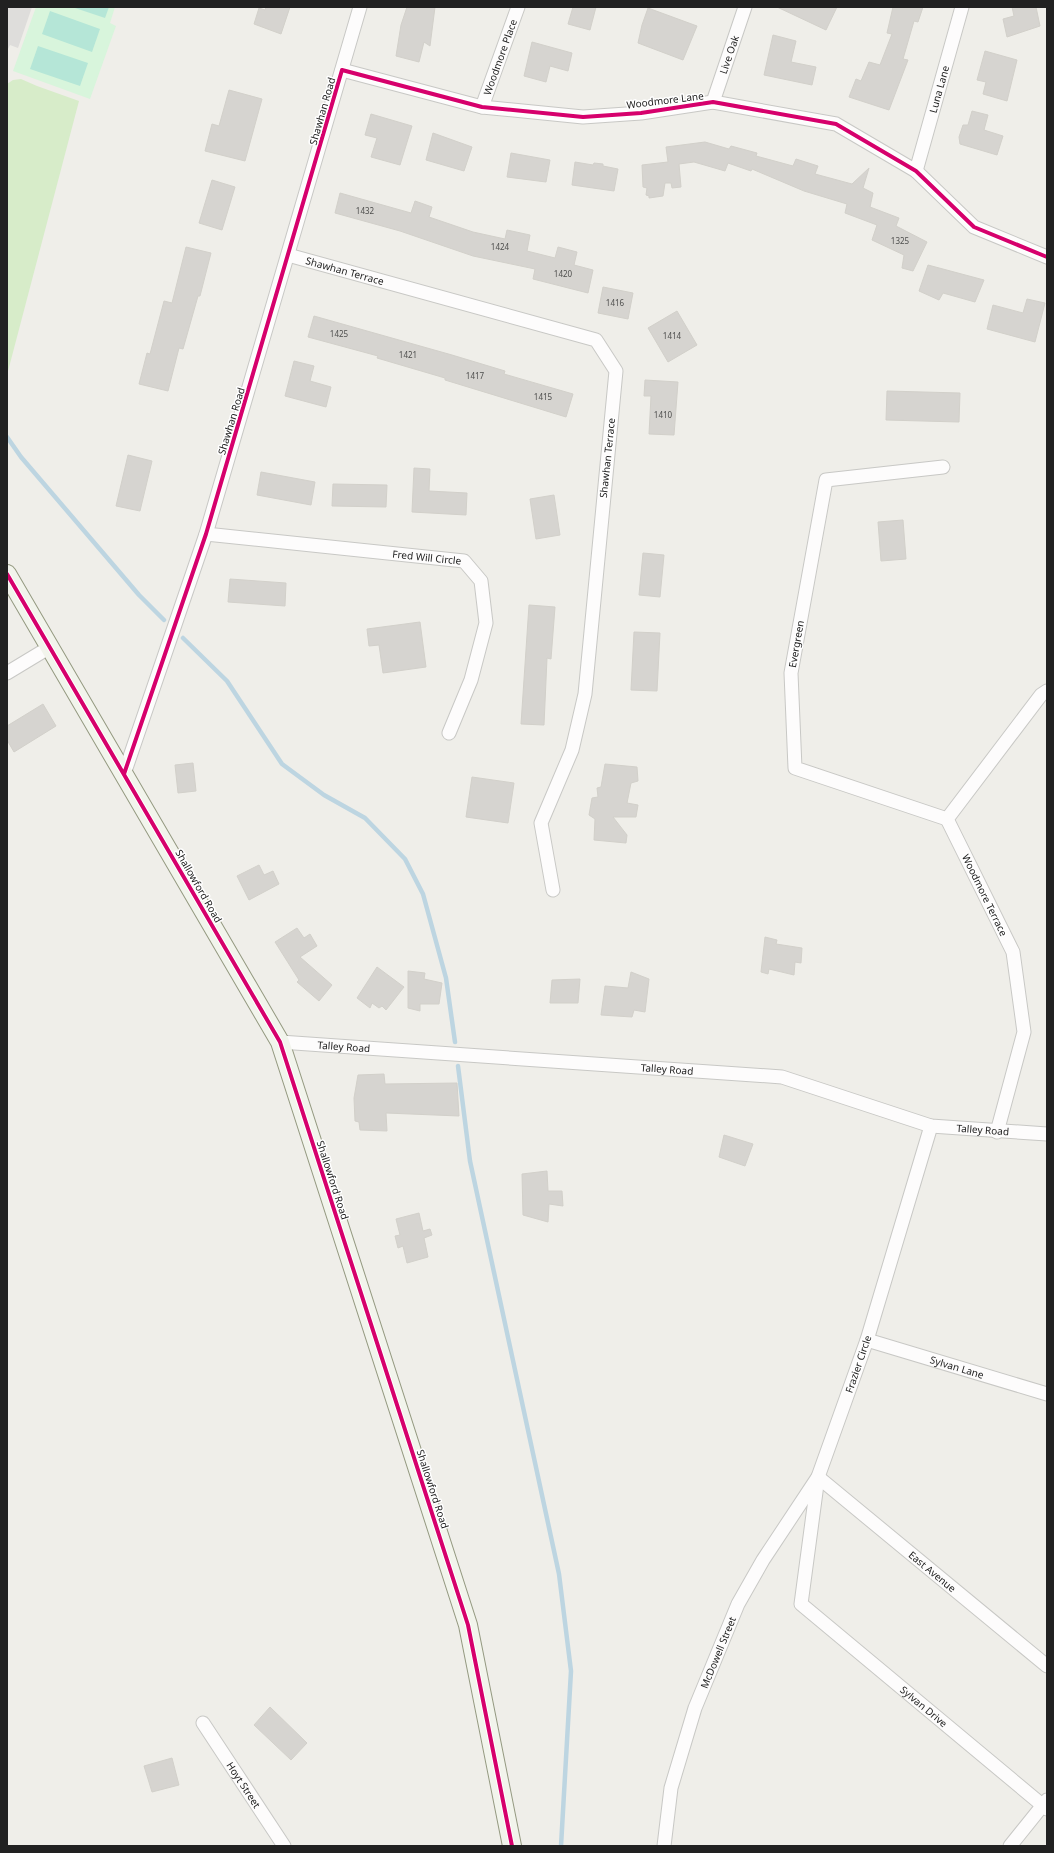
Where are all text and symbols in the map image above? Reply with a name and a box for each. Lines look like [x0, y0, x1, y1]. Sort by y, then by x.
street label: Woodmore Place [480, 17, 520, 97]
street label: Live Oak [716, 33, 742, 76]
street label: Luna Lane [926, 64, 952, 114]
street label: Shawhan Road [306, 76, 338, 146]
street label: Woodmore Lane [626, 88, 705, 112]
house number: 1432 [356, 205, 375, 216]
house number: 1325 [891, 235, 910, 246]
house number: 1424 [491, 241, 510, 252]
street label: Shawhan Terrace [304, 253, 386, 288]
house number: 1420 [554, 268, 573, 279]
house number: 1416 [606, 297, 625, 308]
house number: 1425 [330, 328, 349, 339]
house number: 1414 [663, 330, 682, 341]
house number: 1421 [399, 349, 417, 360]
house number: 1417 [466, 370, 485, 381]
street label: Shawhan Road [214, 386, 248, 456]
house number: 1415 [534, 391, 553, 402]
house number: 1410 [654, 409, 673, 420]
street label: Shawhan Terrace [596, 417, 618, 499]
street label: Fred Will Circle [392, 547, 462, 568]
street label: Evergreen [785, 619, 807, 669]
street label: Shallowford Road [172, 847, 226, 925]
street label: Woodmore Terrace [959, 852, 1011, 939]
street label: Talley Road [317, 1038, 371, 1055]
street label: Talley Road [640, 1060, 694, 1078]
street label: Talley Road [956, 1121, 1010, 1138]
street label: Shallowford Road [314, 1139, 352, 1221]
street label: Frazier Circle [842, 1333, 875, 1395]
street label: Sylvan Lane [928, 1352, 986, 1382]
street label: Shallowford Road [414, 1448, 452, 1530]
street label: East Avenue [906, 1548, 959, 1595]
street label: McDowell Street [697, 1614, 739, 1690]
street label: Sylvan Drive [897, 1683, 951, 1730]
street label: Hoyt Street [223, 1759, 264, 1811]

